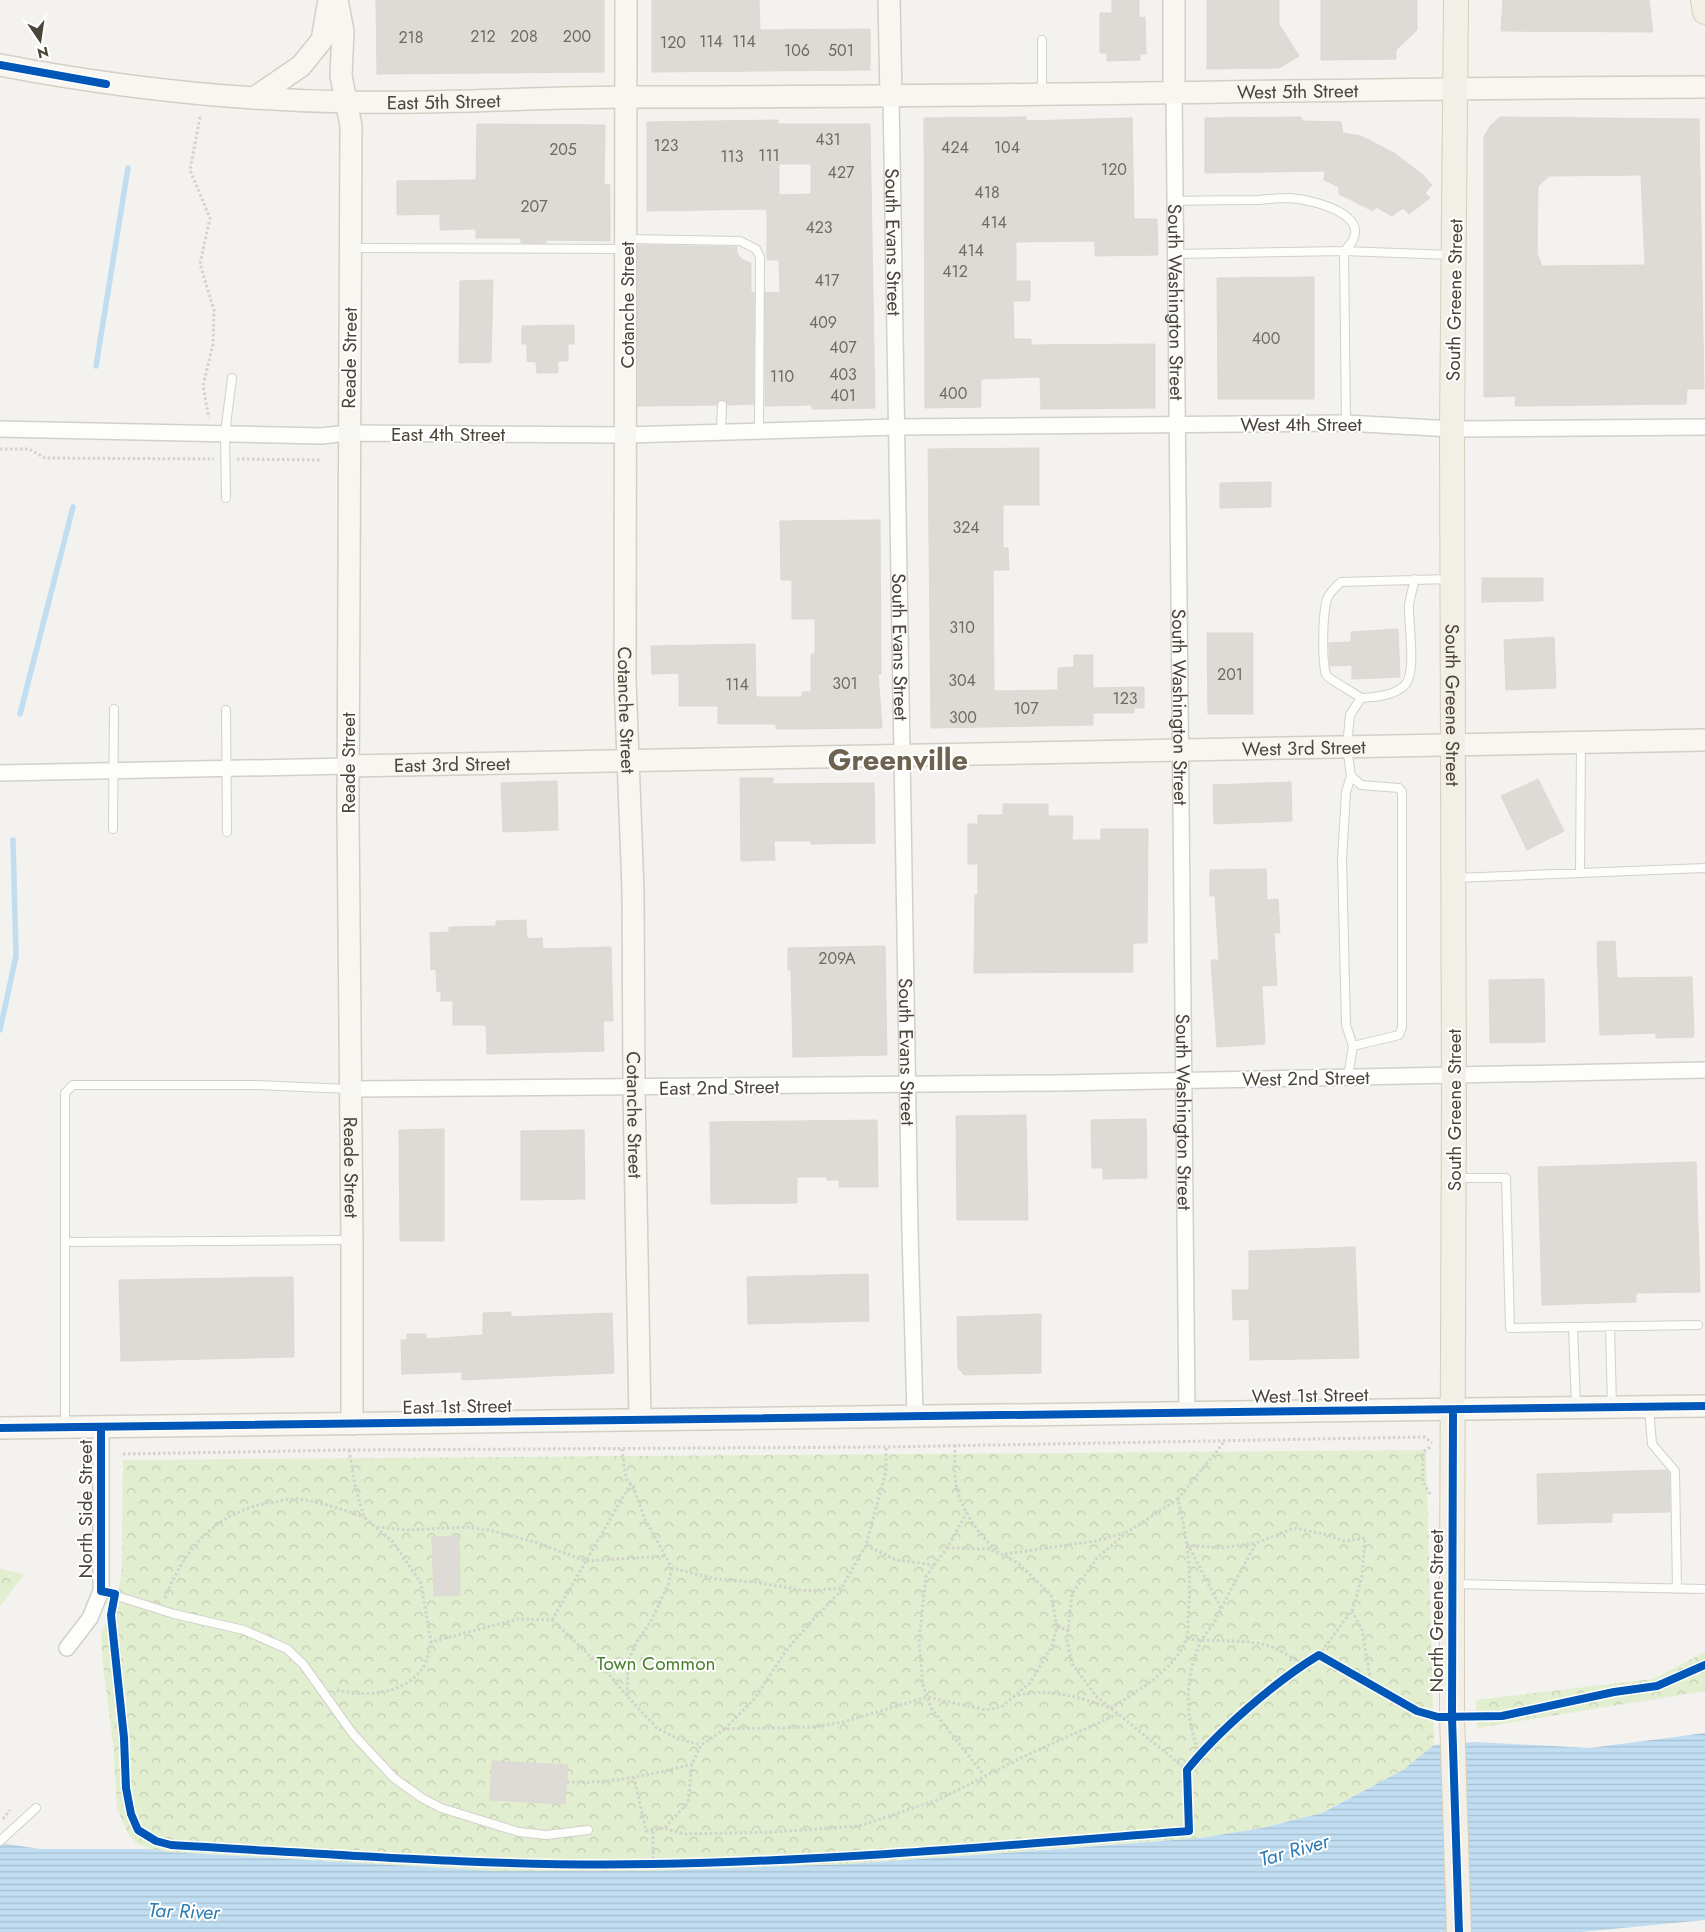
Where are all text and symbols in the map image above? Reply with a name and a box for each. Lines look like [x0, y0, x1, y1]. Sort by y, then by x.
north arrow [15, 15, 65, 65]
house number: 212 [470, 25, 496, 48]
house number: 208 [510, 25, 538, 48]
house number: 200 [563, 25, 591, 48]
house number: 218 [398, 26, 424, 49]
house number: 114 [699, 30, 723, 53]
house number: 114 [732, 30, 756, 53]
house number: 120 [660, 31, 686, 54]
house number: 106 [784, 39, 810, 62]
house number: 501 [828, 39, 854, 62]
text: N [35, 42, 51, 64]
street label: West 5th Street [1237, 77, 1359, 106]
street label: East 5th Street [387, 87, 501, 116]
house number: 431 [815, 128, 841, 151]
house number: 123 [653, 134, 679, 157]
house number: 424 [941, 136, 969, 159]
house number: 104 [994, 136, 1020, 159]
house number: 205 [549, 138, 577, 161]
house number: 111 [758, 144, 780, 167]
house number: 113 [720, 145, 744, 168]
house number: 120 [1101, 158, 1127, 181]
house number: 427 [828, 161, 855, 184]
street label: South Evans Street [878, 168, 908, 317]
house number: 418 [974, 181, 1000, 204]
house number: 207 [520, 195, 548, 218]
street label: South Washington Street [1161, 204, 1190, 401]
house number: 414 [981, 211, 1007, 234]
house number: 423 [805, 216, 833, 239]
street label: South Greene Street [1440, 218, 1469, 381]
house number: 414 [958, 239, 984, 262]
street label: Cotanche Street [614, 241, 641, 368]
house number: 412 [942, 260, 968, 283]
house number: 417 [815, 269, 840, 292]
street label: Reade Street [335, 307, 364, 409]
house number: 409 [809, 311, 837, 334]
house number: 400 [1252, 327, 1280, 350]
house number: 407 [829, 336, 857, 359]
house number: 403 [829, 363, 857, 386]
house number: 110 [770, 365, 794, 388]
house number: 400 [939, 382, 967, 405]
house number: 401 [830, 384, 856, 407]
street label: West 4th Street [1240, 411, 1362, 438]
street label: East 4th Street [391, 421, 506, 448]
house number: 324 [952, 516, 980, 539]
street label: South Evans Street [885, 573, 914, 721]
street label: South Washington Street [1165, 609, 1194, 806]
house number: 310 [949, 616, 975, 639]
street label: South Greene Street [1439, 624, 1466, 787]
street label: Cotanche Street [611, 646, 642, 774]
house number: 201 [1217, 663, 1243, 686]
house number: 304 [948, 669, 976, 692]
house number: 301 [832, 672, 858, 695]
house number: 114 [725, 673, 749, 696]
house number: 123 [1112, 687, 1138, 710]
house number: 107 [1013, 697, 1039, 720]
house number: 300 [949, 706, 977, 729]
street label: Reade Street [335, 712, 362, 814]
street label: West 3rd Street [1242, 733, 1366, 763]
district label: Greenville [828, 739, 968, 781]
street label: East 3rd Street [394, 750, 511, 779]
house number: 209A [818, 947, 856, 970]
street label: South Evans Street [892, 978, 921, 1126]
street label: South Washington Street [1169, 1014, 1198, 1211]
street label: South Greene Street [1441, 1028, 1468, 1191]
street label: Cotanche Street [620, 1051, 649, 1179]
street label: West 2nd Street [1242, 1064, 1370, 1093]
street label: East 2nd Street [659, 1073, 780, 1102]
street label: Reade Street [337, 1117, 365, 1219]
street label: West 1st Street [1251, 1381, 1369, 1410]
street label: East 1st Street [402, 1392, 512, 1421]
street label: North Side Street [72, 1439, 99, 1578]
street label: North Greene Street [1423, 1529, 1450, 1693]
park label: Town Common [597, 1650, 716, 1677]
water label: Tar River [1256, 1826, 1334, 1874]
water label: Tar River [148, 1896, 222, 1927]

